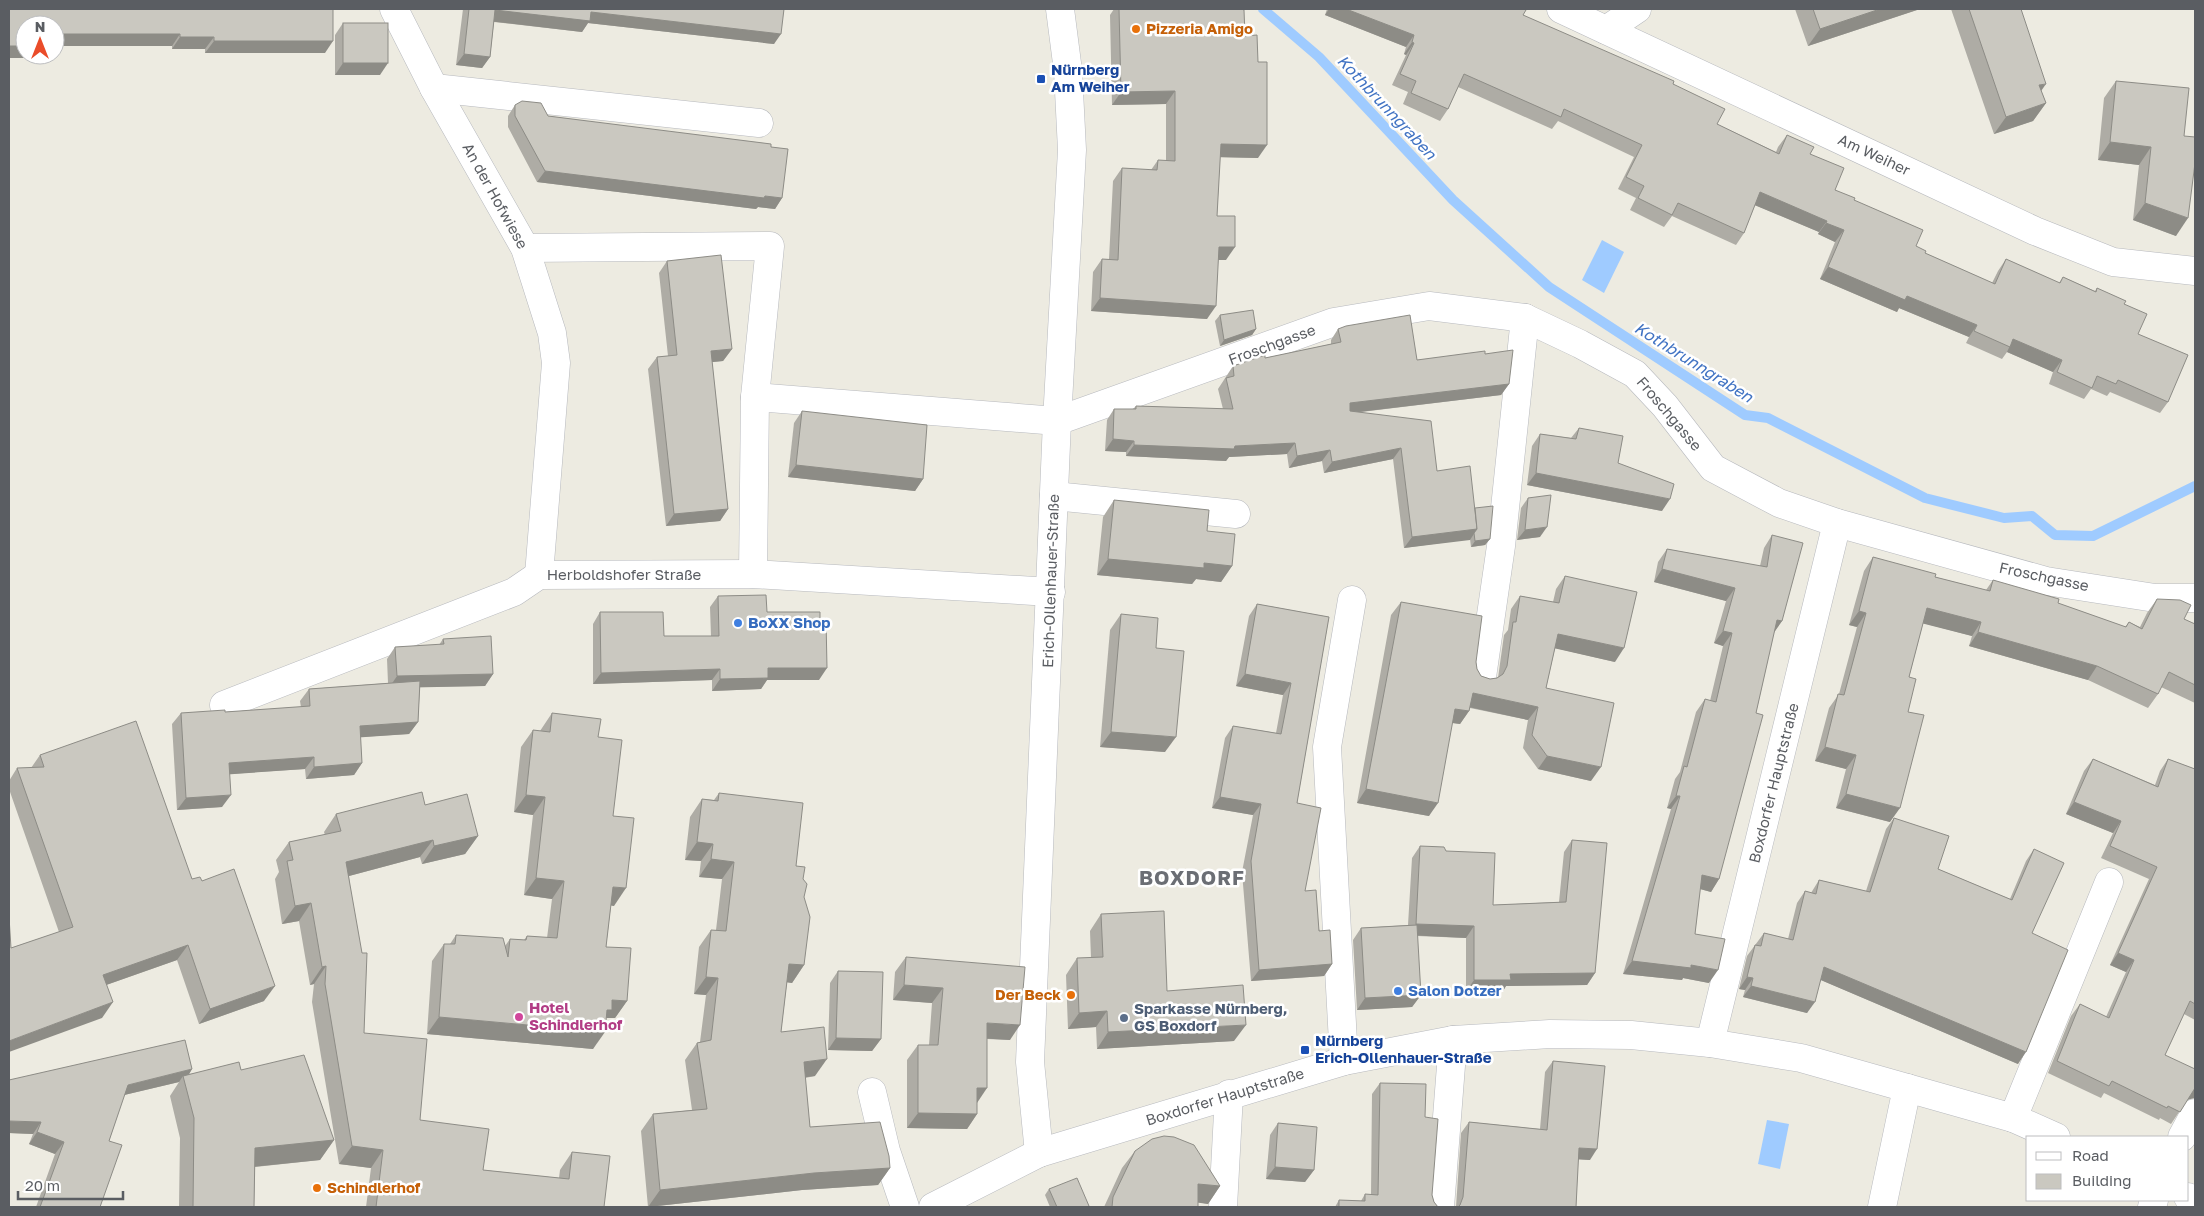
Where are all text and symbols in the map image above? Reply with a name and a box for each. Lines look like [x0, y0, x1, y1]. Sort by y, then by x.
north arrow [15, 15, 65, 65]
text: N [35, 18, 45, 35]
place label: Pizzeria Amigo [1146, 19, 1253, 37]
marker: Pizzeria Amigo [1130, 23, 1142, 35]
water label: Kothbrunngraben [1333, 50, 1441, 164]
place label: Nürnberg Am Weiher [1051, 60, 1130, 95]
marker: Nürnberg Am Weiher [1035, 73, 1047, 85]
street label: Am Weiher [1836, 130, 1913, 179]
street label: An der Hofwiese [459, 140, 533, 252]
water label: Kothbrunngraben [1631, 318, 1758, 407]
street label: Froschgasse [1226, 320, 1318, 368]
street label: Froschgasse [1634, 373, 1706, 454]
street label: Erich-Ollenhauer-Straße [1038, 494, 1062, 668]
street label: Froschgasse [1998, 558, 2091, 594]
street label: Herboldshofer Straße [547, 565, 702, 583]
place label: BoXX Shop [748, 613, 830, 631]
marker: BoXX Shop [732, 617, 744, 629]
street label: Boxdorfer Hauptstraße [1744, 701, 1802, 865]
district label: BOXDORF [1139, 865, 1245, 889]
place label: Salon Dotzer [1408, 981, 1502, 999]
place label: Der Beck [995, 985, 1061, 1003]
marker: Salon Dotzer [1392, 985, 1404, 997]
marker: Der Beck [1065, 989, 1077, 1001]
place label: Hotel Schindlerhof [529, 998, 623, 1033]
place label: Sparkasse Nürnberg, GS Boxdorf [1134, 999, 1287, 1034]
marker: Hotel Schindlerhof [513, 1011, 525, 1023]
marker: Sparkasse Nürnberg, GS Boxdorf [1118, 1012, 1130, 1024]
place label: Nürnberg Erich-Ollenhauer-Straße [1315, 1031, 1492, 1066]
marker: Nürnberg Erich-Ollenhauer-Straße [1299, 1044, 1311, 1056]
street label: Boxdorfer Hauptstraße [1143, 1063, 1306, 1129]
legend [2026, 1136, 2189, 1201]
text: Road [2072, 1146, 2109, 1164]
scale bar [18, 1168, 122, 1200]
text: Building [2072, 1171, 2132, 1189]
text: 20 m [25, 1176, 60, 1194]
place label: Schindlerhof [327, 1178, 421, 1196]
marker: Schindlerhof [311, 1182, 323, 1194]

